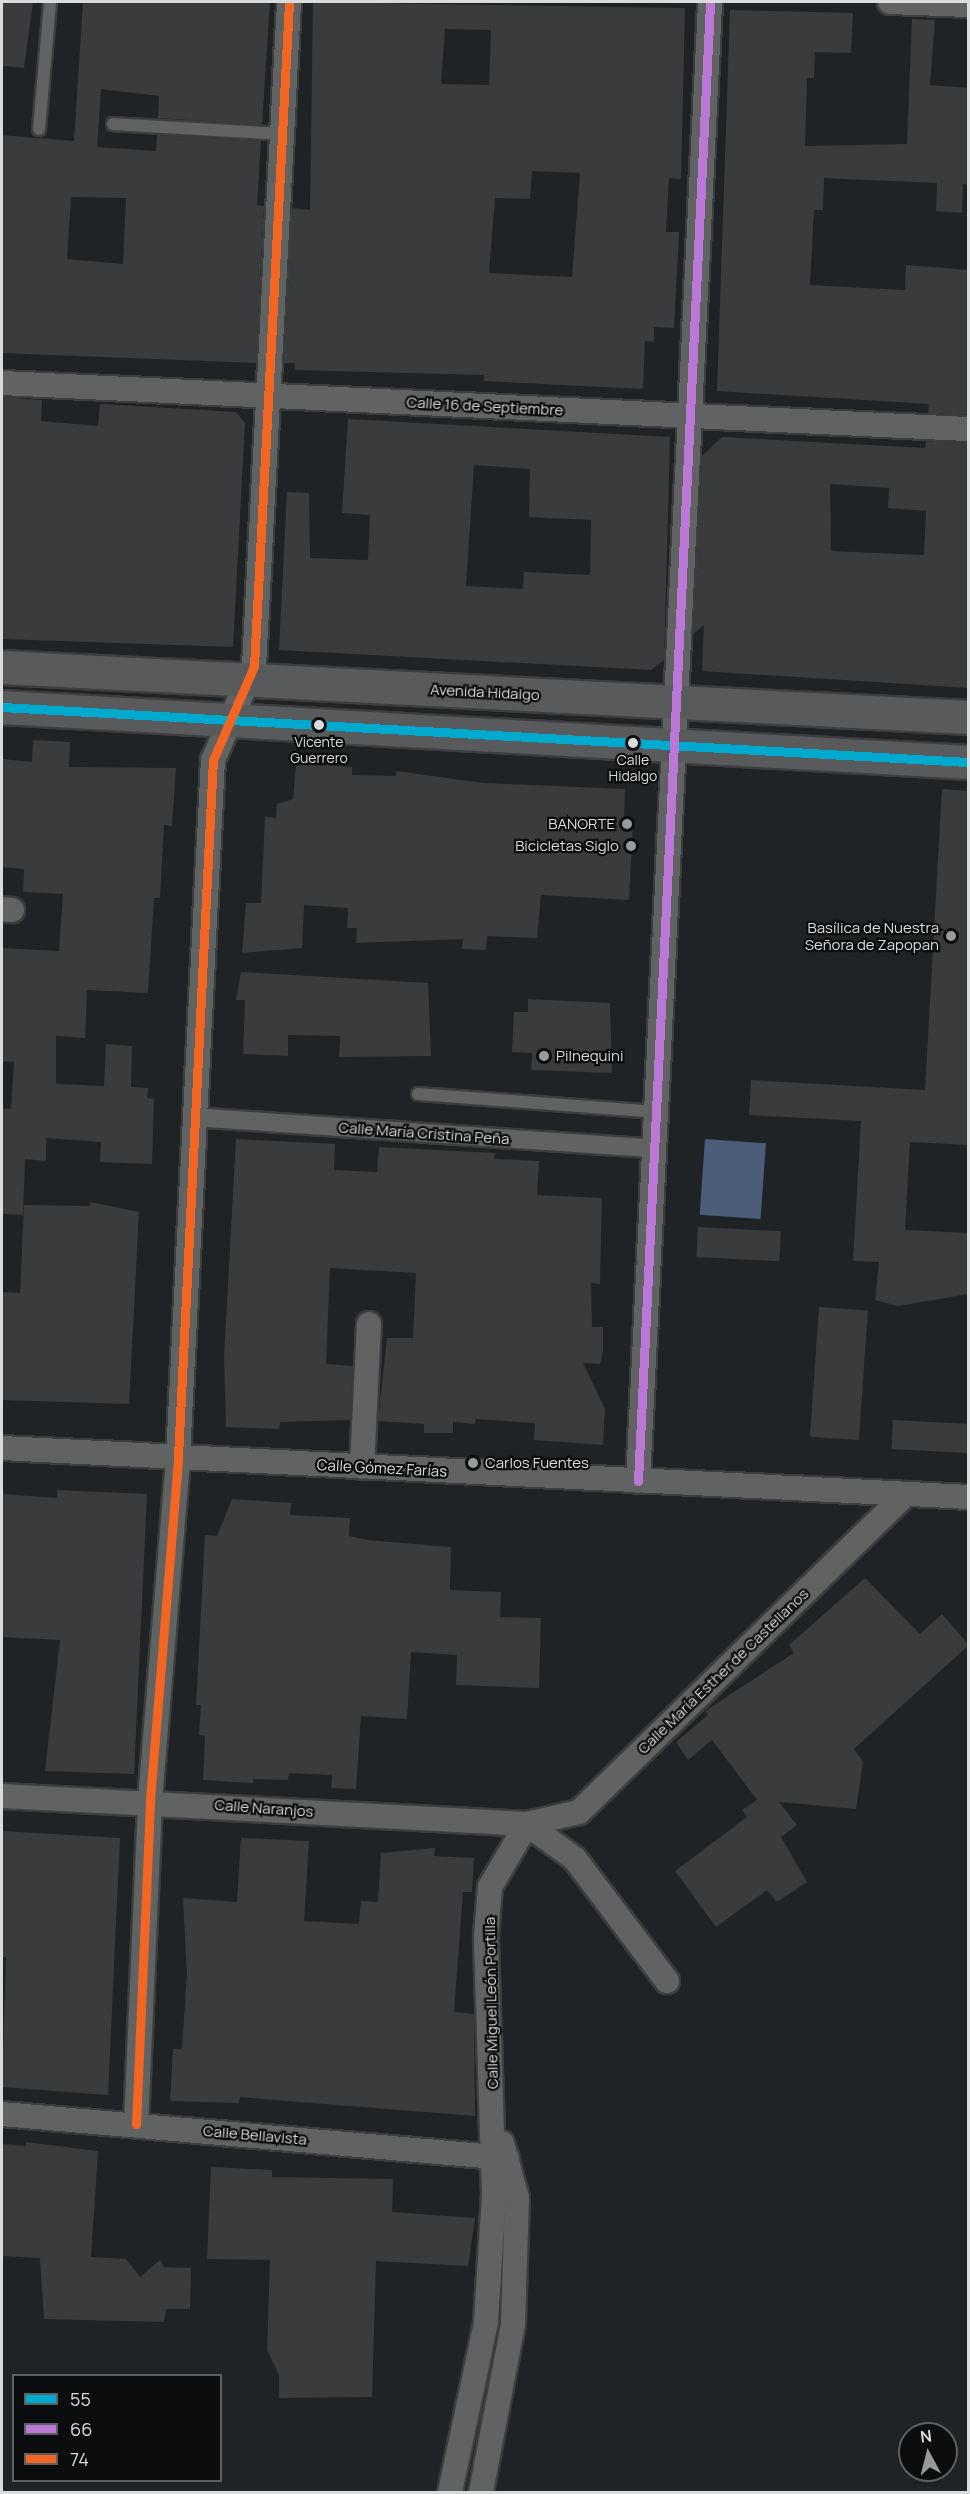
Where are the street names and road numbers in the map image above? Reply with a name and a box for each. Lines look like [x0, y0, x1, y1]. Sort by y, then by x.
street label: Calle 16 de Septiembre [406, 393, 564, 419]
street label: Avenida Hidalgo [430, 680, 540, 704]
street label: Calle María Cristina Peña [338, 1118, 510, 1148]
street label: Calle Gómez Farías [316, 1456, 448, 1480]
street label: Calle María Esther de Castellanos [634, 1584, 812, 1758]
street label: Calle Naranjos [214, 1796, 314, 1820]
street label: Calle Miguel León Portilla [480, 1917, 502, 2089]
street label: Calle Bellavista [202, 2121, 308, 2149]

